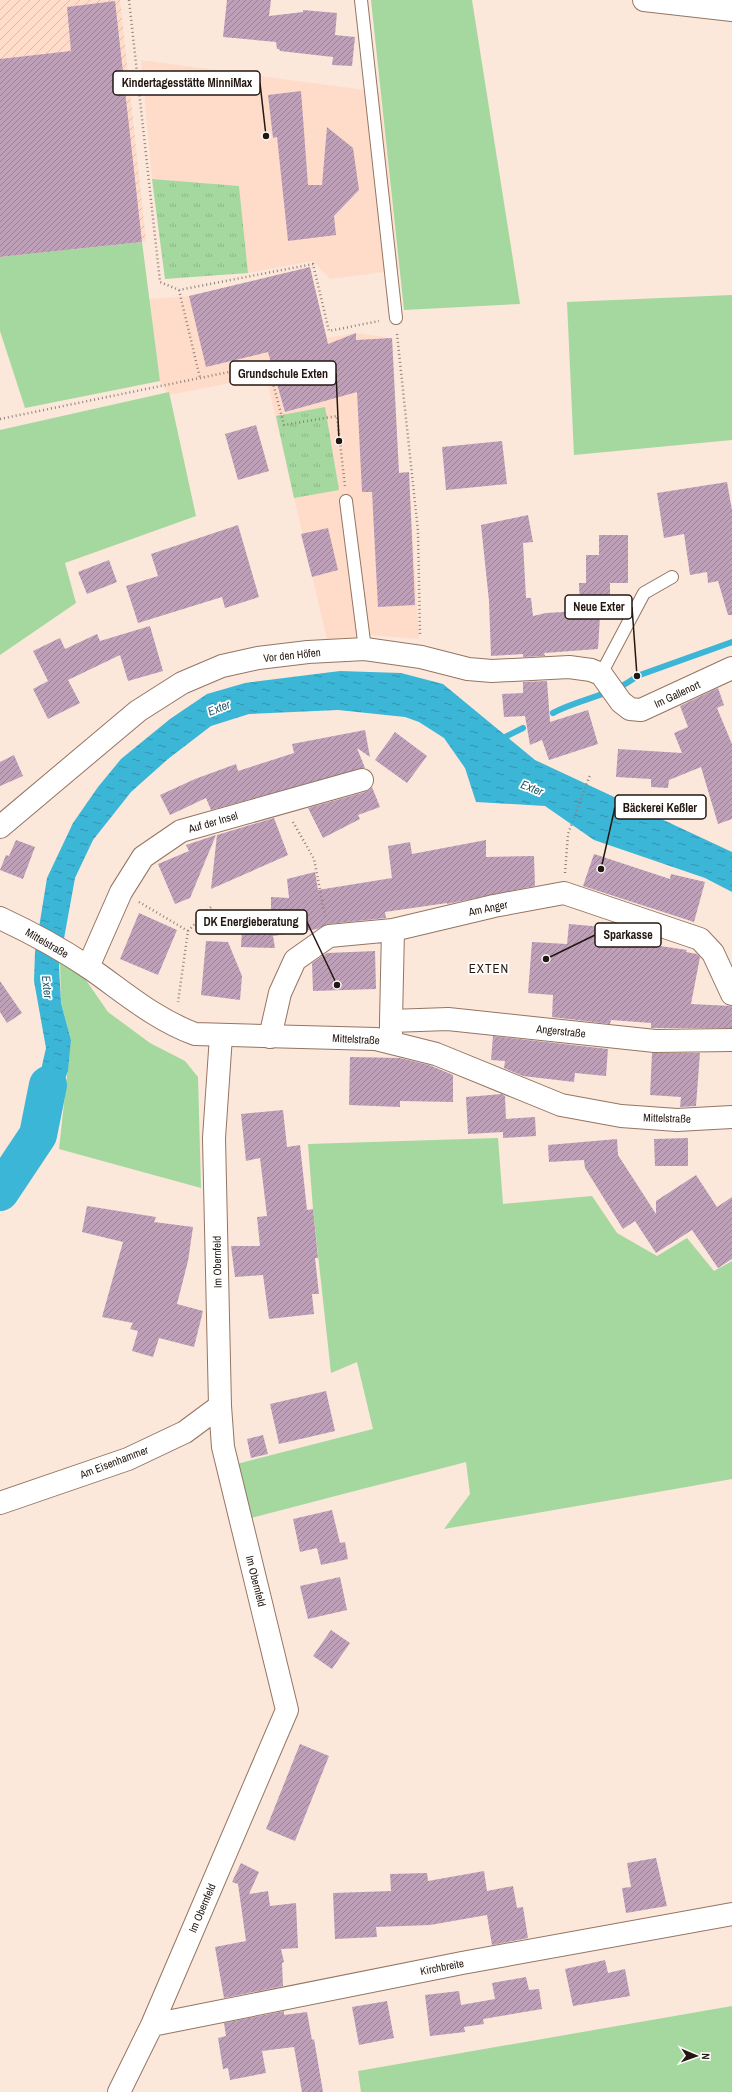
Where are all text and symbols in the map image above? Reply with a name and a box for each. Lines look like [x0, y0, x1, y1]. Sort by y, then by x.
callout: Kindertagesstätte MinniMax [113, 71, 260, 95]
text: Kindertagesstätte MinniMax [122, 75, 253, 91]
callout: Grundschule Exten [230, 361, 336, 385]
text: Grundschule Exten [238, 366, 328, 382]
callout: Neue Exter [565, 595, 632, 619]
text: Neue Exter [573, 599, 625, 615]
street label: Vor den Höfen [263, 645, 321, 665]
street label: Im Gallenort [652, 677, 703, 711]
water label: Exter [205, 696, 233, 720]
water label: Exter [518, 776, 546, 800]
callout: Bäckerei Keßler [615, 795, 706, 819]
text: Bäckerei Keßler [623, 800, 697, 816]
street label: Auf der Insel [186, 808, 239, 836]
street label: Am Anger [466, 897, 509, 919]
callout: DK Energieberatung [196, 910, 307, 934]
text: DK Energieberatung [203, 914, 299, 930]
callout: Sparkasse [595, 923, 661, 947]
street label: Mittelstraße [23, 925, 71, 961]
text: Sparkasse [603, 927, 653, 943]
district label: EXTEN [469, 960, 509, 977]
water label: Exter [38, 975, 56, 1000]
street label: Angerstraße [535, 1021, 586, 1041]
street label: Mittelstraße [332, 1031, 380, 1047]
street label: Mittelstraße [643, 1110, 691, 1126]
street label: Im Obernfeld [210, 1236, 224, 1288]
street label: Am Eisenhammer [77, 1443, 150, 1482]
street label: Im Obernfeld [243, 1554, 269, 1608]
street label: Im Obernfeld [185, 1881, 219, 1935]
street label: Kirchbreite [419, 1956, 465, 1978]
north arrow [676, 2036, 716, 2076]
text: N [699, 2053, 713, 2060]

